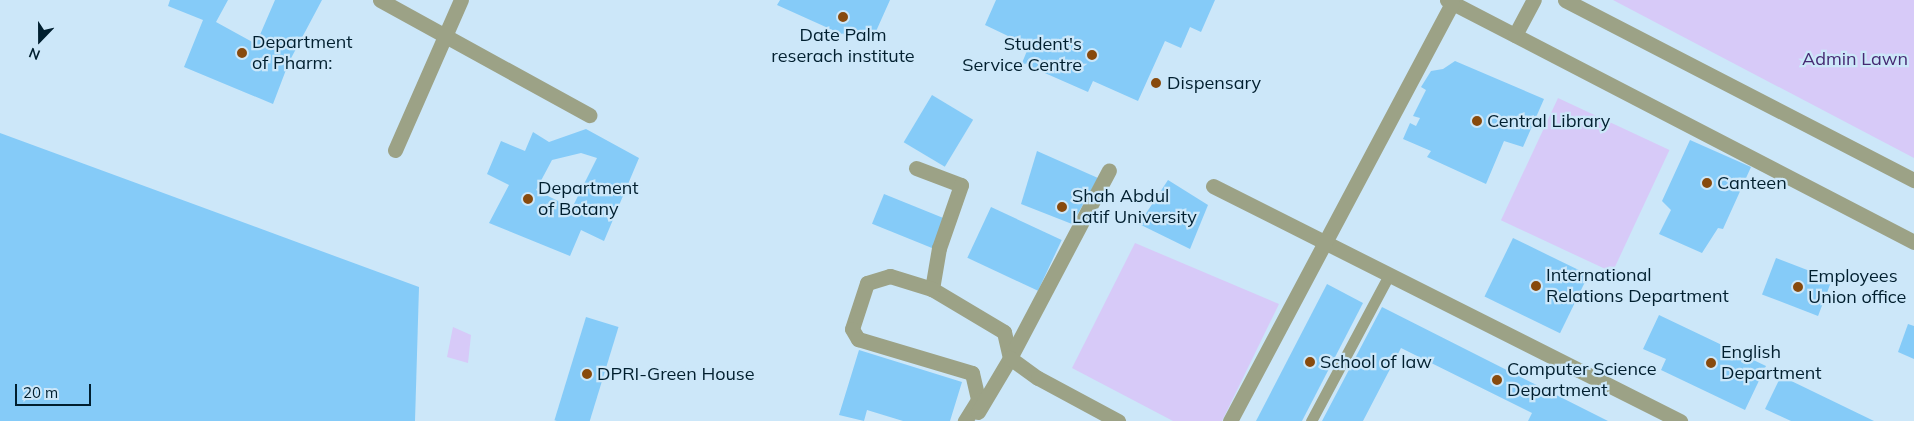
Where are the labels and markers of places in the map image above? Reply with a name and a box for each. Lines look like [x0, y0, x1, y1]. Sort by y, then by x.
marker: Date Palm reserach institute [837, 11, 849, 23]
place label: Date Palm reserach institute [771, 25, 915, 68]
place label: Department of Pharm: [252, 32, 353, 74]
place label: Student's Service Centre [962, 34, 1082, 76]
marker: Department of Pharm: [236, 47, 248, 59]
marker: Student's Service Centre [1086, 49, 1098, 61]
place label: Dispensary [1167, 72, 1261, 94]
marker: Dispensary [1149, 76, 1163, 90]
place label: Central Library [1487, 110, 1610, 132]
marker: Central Library [1471, 115, 1483, 127]
place label: Canteen [1717, 172, 1787, 194]
marker: Canteen [1701, 177, 1713, 189]
place label: Department of Botany [538, 178, 639, 220]
place label: Shah Abdul Latif University [1072, 186, 1197, 228]
marker: Department of Botany [522, 193, 534, 205]
marker: Shah Abdul Latif University [1056, 201, 1068, 213]
place label: International Relations Department [1546, 265, 1729, 308]
place label: Employees Union office [1808, 266, 1906, 308]
marker: International Relations Department [1530, 280, 1542, 292]
marker: Employees Union office [1792, 281, 1804, 293]
place label: English Department [1721, 342, 1822, 384]
place label: School of law [1320, 351, 1432, 373]
marker: School of law [1304, 356, 1316, 368]
marker: English Department [1705, 357, 1717, 369]
place label: Computer Science Department [1507, 359, 1656, 402]
place label: DPRI-Green House [597, 363, 755, 385]
marker: DPRI-Green House [581, 368, 593, 380]
marker: Computer Science Department [1491, 374, 1503, 386]

